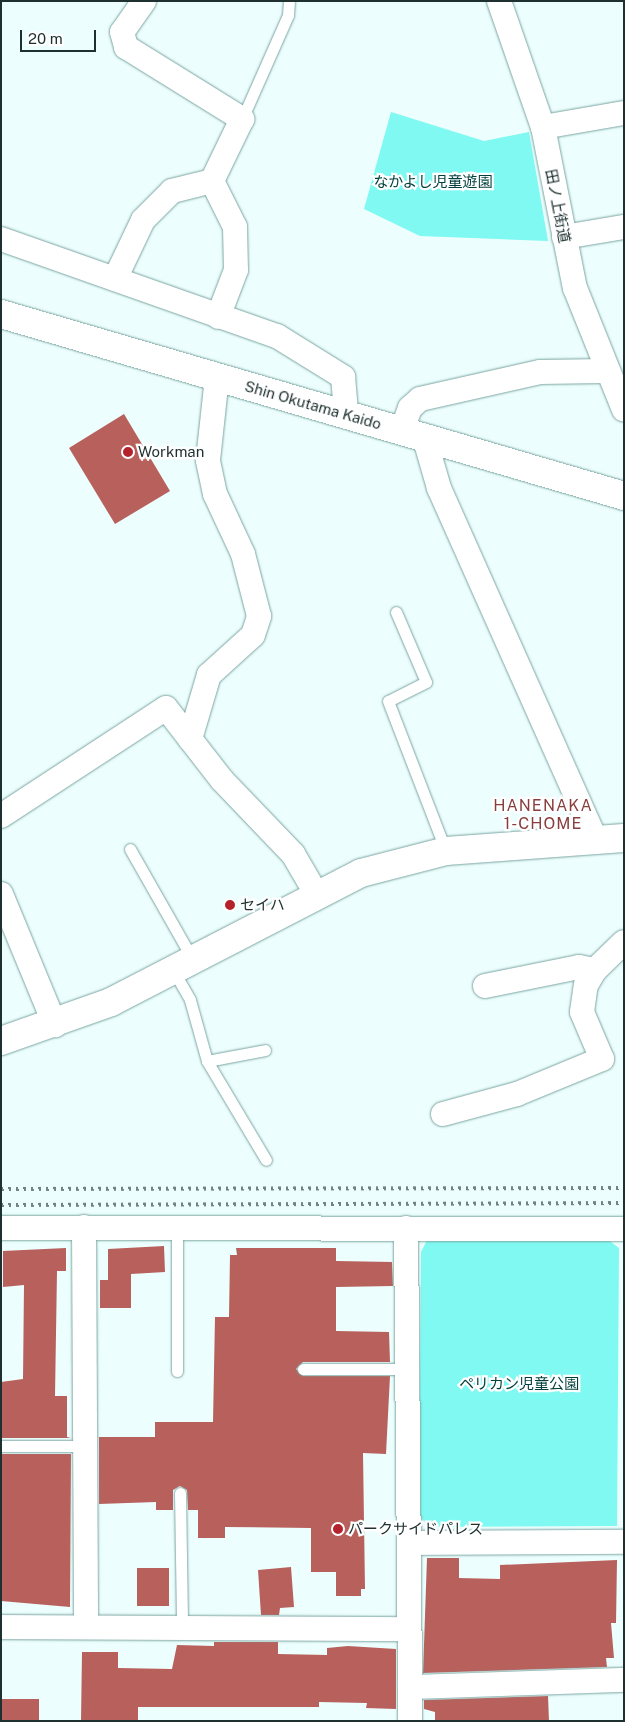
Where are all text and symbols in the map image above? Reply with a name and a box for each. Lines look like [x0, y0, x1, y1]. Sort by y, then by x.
scale bar [22, 20, 99, 52]
text: 20 m [28, 30, 63, 47]
street label: 田ノ上街道 [542, 167, 574, 245]
park label: なかよし児童遊園 [373, 173, 493, 191]
street label: Shin Okutama Kaido [243, 377, 383, 433]
place label: Workman [138, 443, 204, 461]
marker: Workman [122, 446, 134, 458]
district label: HANENAKA 1-CHOME [492, 796, 594, 834]
place label: セイハ [240, 896, 285, 914]
marker: セイハ [224, 899, 236, 911]
park label: ペリカン児童公園 [459, 1375, 579, 1393]
place label: パークサイドパレス [348, 1520, 483, 1538]
marker: パークサイドパレス [332, 1523, 344, 1535]

